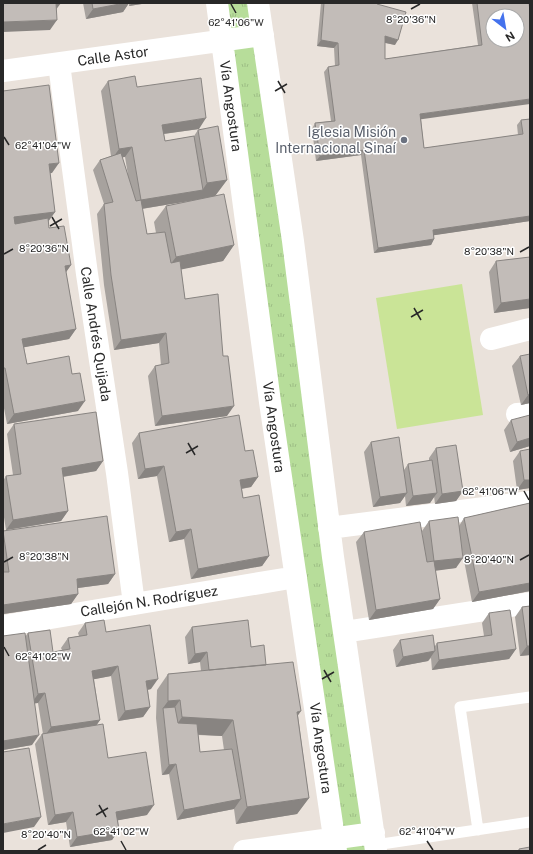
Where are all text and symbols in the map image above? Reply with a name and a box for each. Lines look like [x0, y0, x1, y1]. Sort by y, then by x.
north arrow [485, 8, 525, 48]
text: 8°20'36"N [386, 13, 436, 25]
text: 62°41'06"W [208, 16, 264, 28]
text: N [503, 29, 517, 44]
street label: Calle Astor [76, 43, 150, 69]
street label: Vía Angostura [217, 59, 245, 153]
place label: Iglesia Misión Internacional Sinaí [275, 124, 397, 156]
marker: Iglesia Misión Internacional Sinaí [399, 135, 409, 145]
text: 62°41'04"W [15, 139, 71, 151]
text: 8°20'36"N [19, 242, 69, 254]
text: 8°20'38"N [464, 245, 514, 257]
street label: Calle Andrés Quijada [77, 265, 115, 403]
street label: Vía Angostura [260, 380, 288, 474]
text: 62°41'06"W [462, 485, 518, 497]
text: 8°20'38"N [19, 550, 69, 562]
text: 8°20'40"N [464, 553, 514, 565]
street label: Callejón N. Rodríguez [79, 582, 219, 620]
text: 62°41'02"W [15, 650, 71, 662]
street label: Vía Angostura [307, 701, 335, 795]
text: 62°41'02"W [93, 825, 149, 837]
text: 62°41'04"W [399, 825, 455, 837]
text: 8°20'40"N [21, 828, 71, 840]

